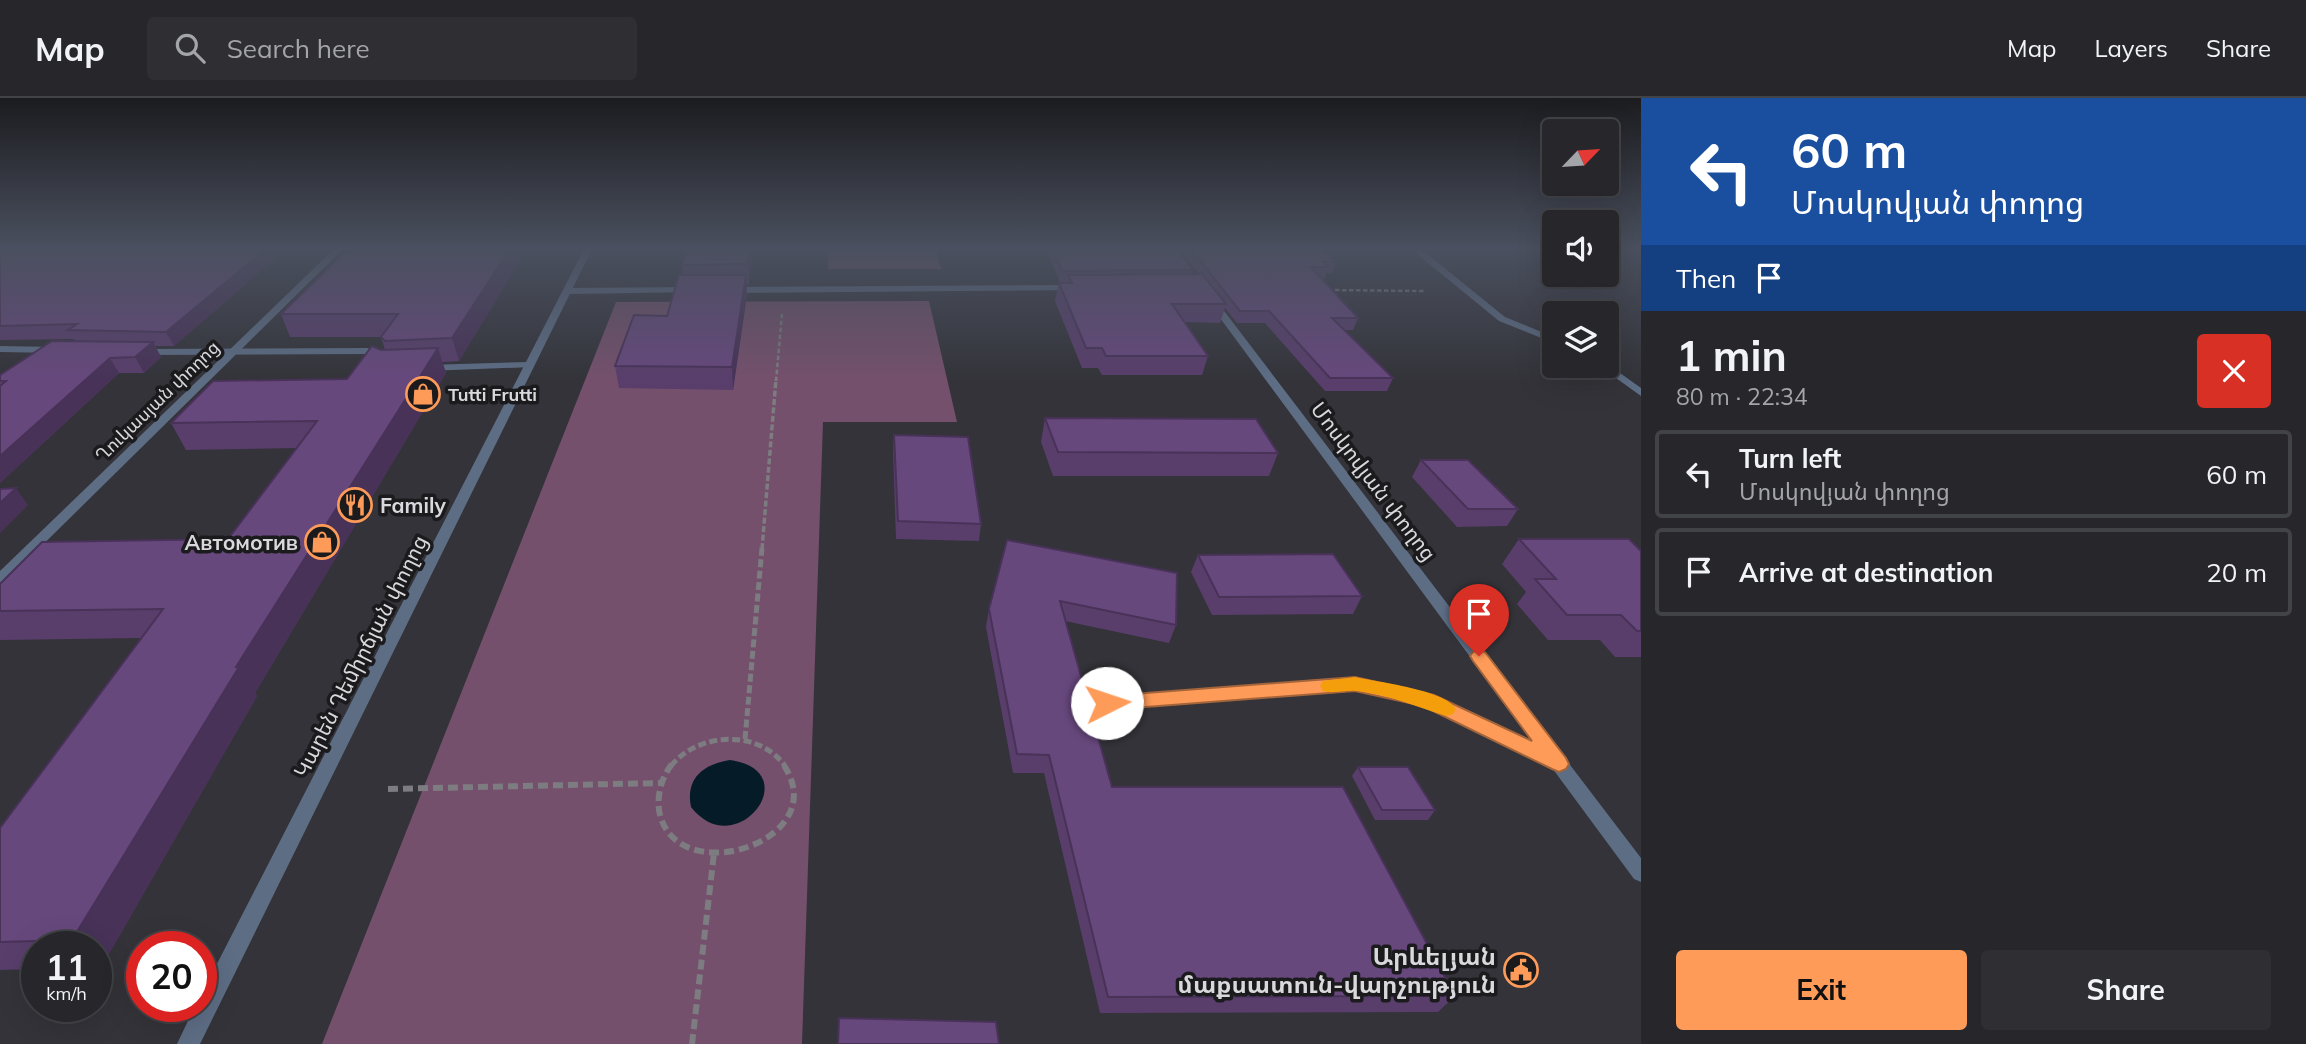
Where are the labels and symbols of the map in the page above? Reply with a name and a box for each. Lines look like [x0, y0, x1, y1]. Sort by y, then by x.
north arrow [1542, 119, 1619, 196]
street label: Ղուկասյան փողոց [90, 336, 224, 466]
shop icon: Tutti Frutti [404, 375, 442, 413]
place label: Tutti Frutti [448, 383, 537, 406]
street label: Մոսկովյան փողոց [1306, 396, 1442, 566]
restaurant icon: Family [336, 486, 374, 524]
place label: Family [380, 492, 446, 518]
shop icon: Автомотив [303, 523, 341, 561]
place label: Автомотив [184, 529, 298, 555]
street label: Կարեն Դեմիրճյան փողոց [288, 531, 432, 781]
pin [1449, 584, 1509, 656]
position arrow [1070, 666, 1144, 740]
speed limit sign: 20 [126, 931, 217, 1022]
place label: Արևելյան մաքսատուն-վարչություն [1177, 941, 1496, 999]
public building icon: Արևելյան մաքսատուն-վարչություն [1502, 951, 1540, 989]

